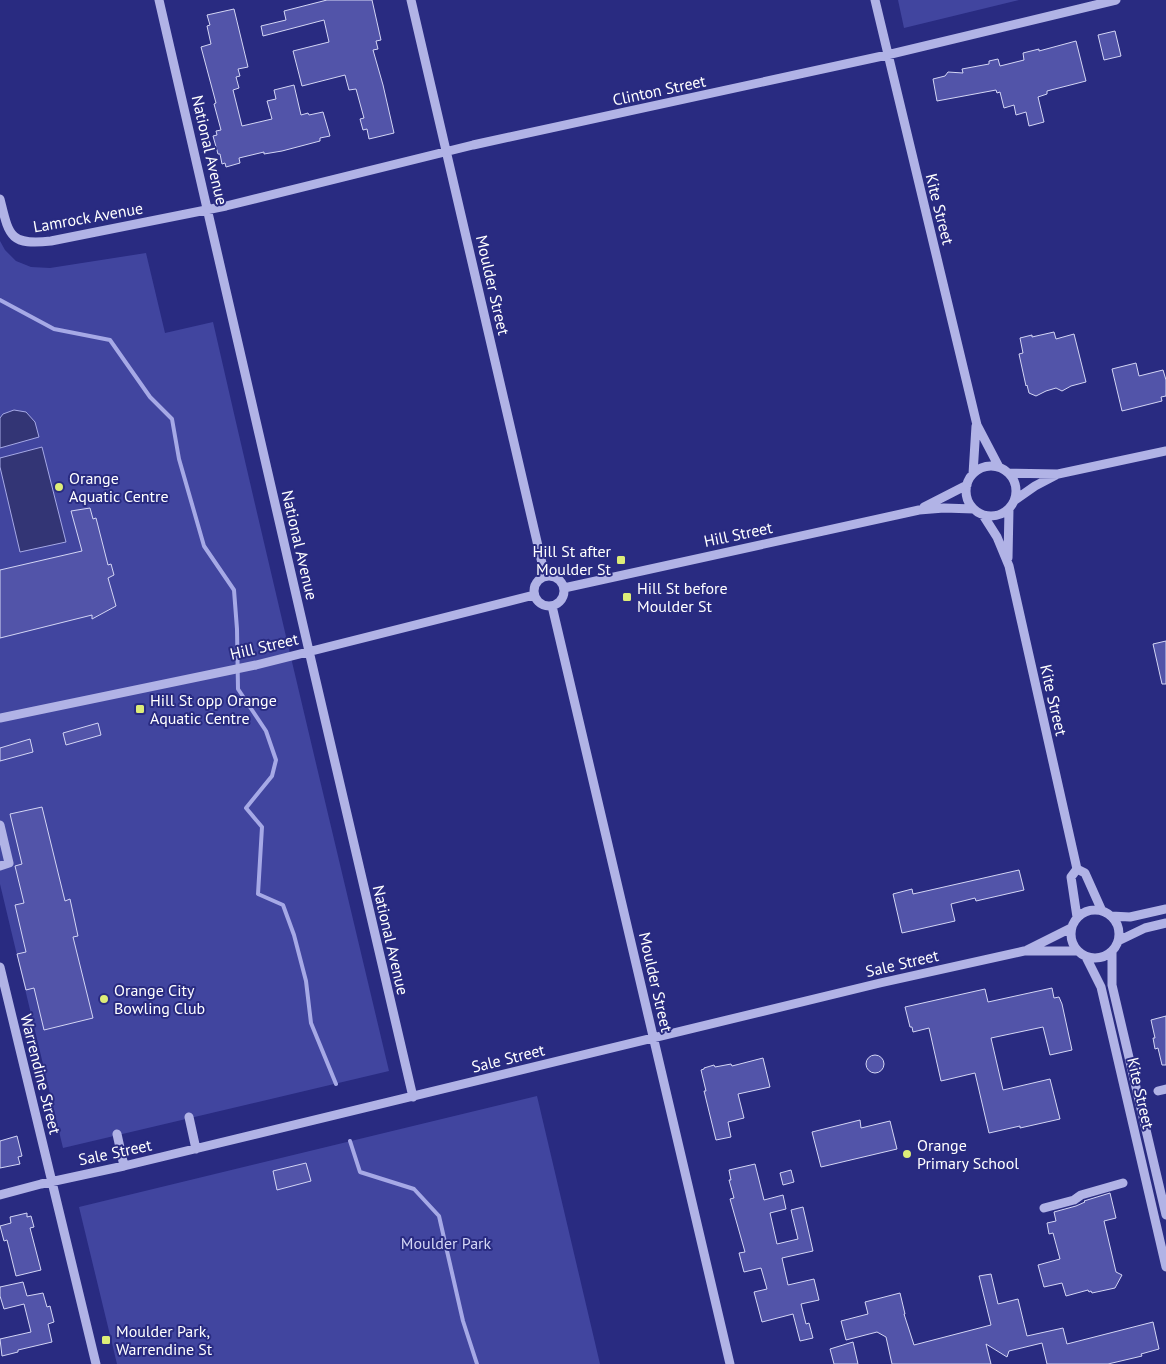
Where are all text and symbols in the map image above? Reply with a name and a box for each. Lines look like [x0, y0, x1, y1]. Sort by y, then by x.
street label: Clinton Street [611, 70, 708, 110]
street label: National Avenue [188, 93, 232, 207]
street label: Kite Street [922, 171, 959, 247]
street label: Lamrock Avenue [32, 198, 144, 236]
street label: Moulder Street [472, 233, 514, 337]
place label: Orange Aquatic Centre [69, 468, 169, 506]
marker: Orange Aquatic Centre [53, 481, 65, 493]
street label: National Avenue [278, 488, 322, 602]
street label: Hill Street [702, 517, 775, 551]
place label: Hill St after Moulder St [533, 541, 612, 579]
marker: Hill St after Moulder St [615, 554, 627, 566]
place label: Hill St before Moulder St [637, 578, 728, 616]
marker: Hill St before Moulder St [621, 591, 633, 603]
street label: Hill Street [228, 628, 301, 664]
street label: Kite Street [1036, 662, 1072, 738]
place label: Hill St opp Orange Aquatic Centre [150, 690, 277, 728]
marker: Hill St opp Orange Aquatic Centre [134, 703, 146, 715]
street label: National Avenue [369, 883, 413, 997]
street label: Moulder Street [635, 930, 677, 1034]
street label: Sale Street [864, 945, 941, 981]
place label: Orange City Bowling Club [114, 980, 205, 1018]
marker: Orange City Bowling Club [98, 993, 110, 1005]
street label: Warrendine Street [16, 1012, 66, 1137]
street label: Sale Street [469, 1039, 547, 1077]
street label: Kite Street [1123, 1055, 1159, 1131]
street label: Sale Street [77, 1134, 154, 1170]
place label: Orange Primary School [917, 1135, 1019, 1173]
marker: Orange Primary School [901, 1148, 913, 1160]
park label: Moulder Park [401, 1233, 492, 1253]
place label: Moulder Park, Warrendine St [116, 1321, 213, 1359]
marker: Moulder Park, Warrendine St [100, 1334, 112, 1346]

